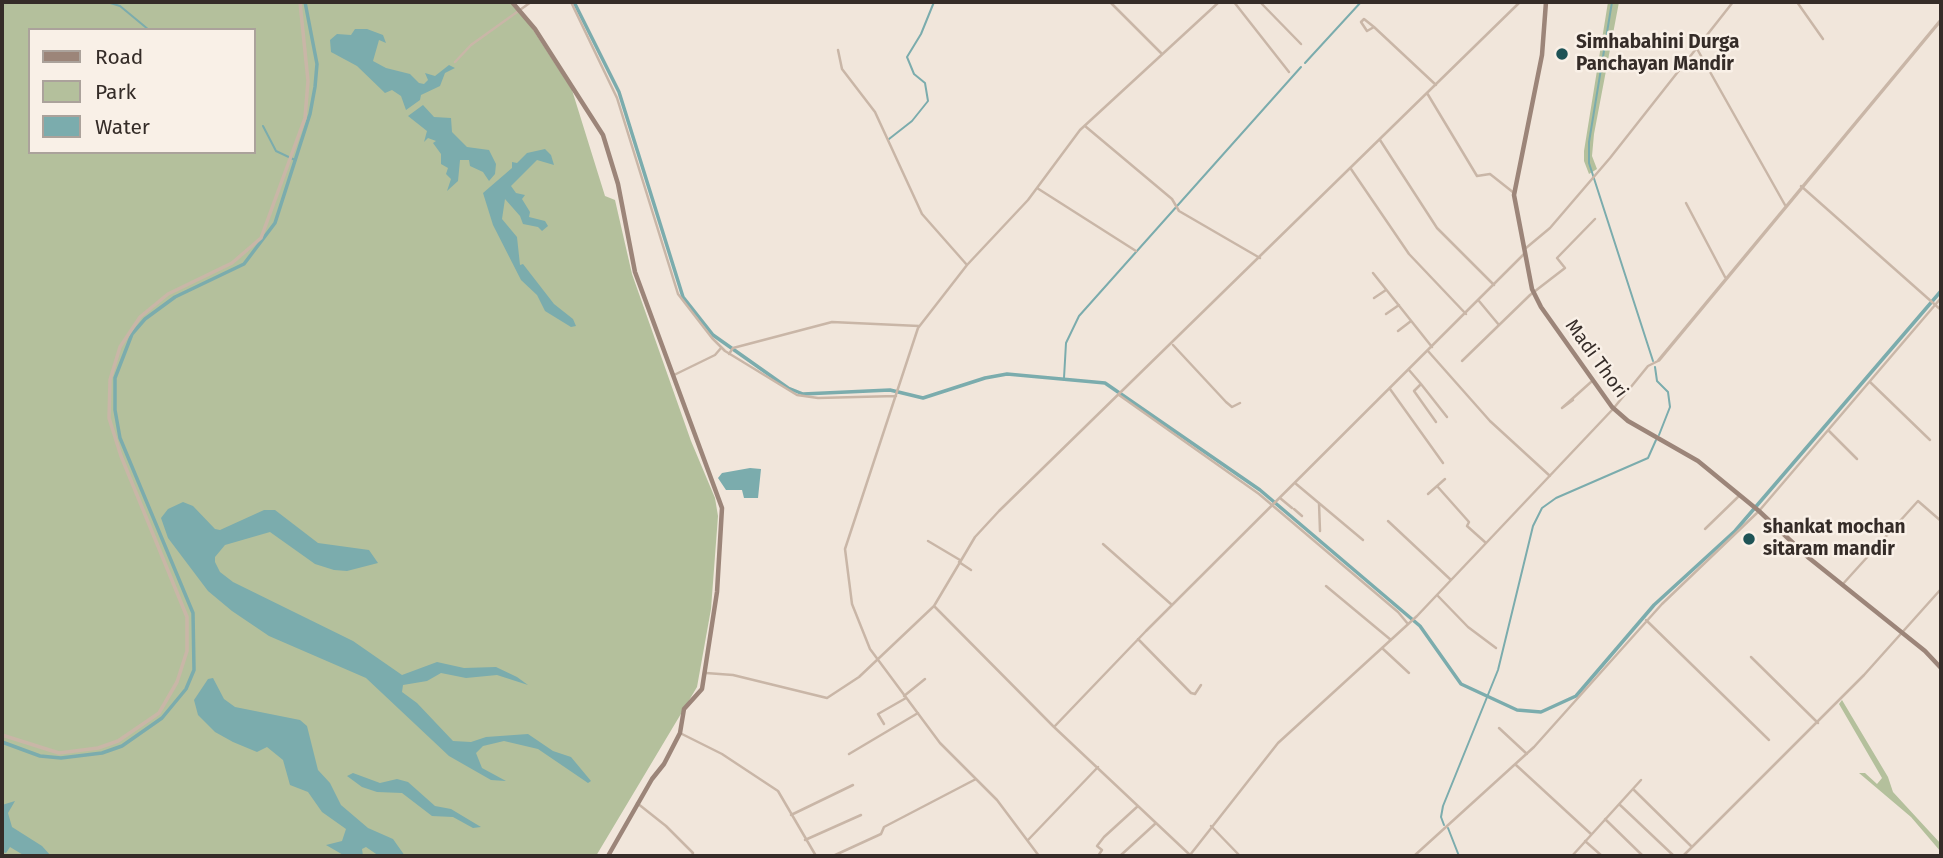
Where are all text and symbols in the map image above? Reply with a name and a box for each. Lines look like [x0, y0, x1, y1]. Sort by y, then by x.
legend [28, 28, 256, 154]
place label: Simhabahini Durga Panchayan Mandir [1576, 32, 1739, 76]
text: Road [95, 44, 143, 70]
marker: Simhabahini Durga Panchayan Mandir [1554, 46, 1570, 62]
text: Park [95, 79, 136, 105]
text: Water [95, 114, 150, 140]
street label: Madi Thori [1560, 315, 1632, 403]
place label: shankat mochan sitaram mandir [1763, 517, 1906, 561]
marker: shankat mochan sitaram mandir [1741, 531, 1757, 547]

